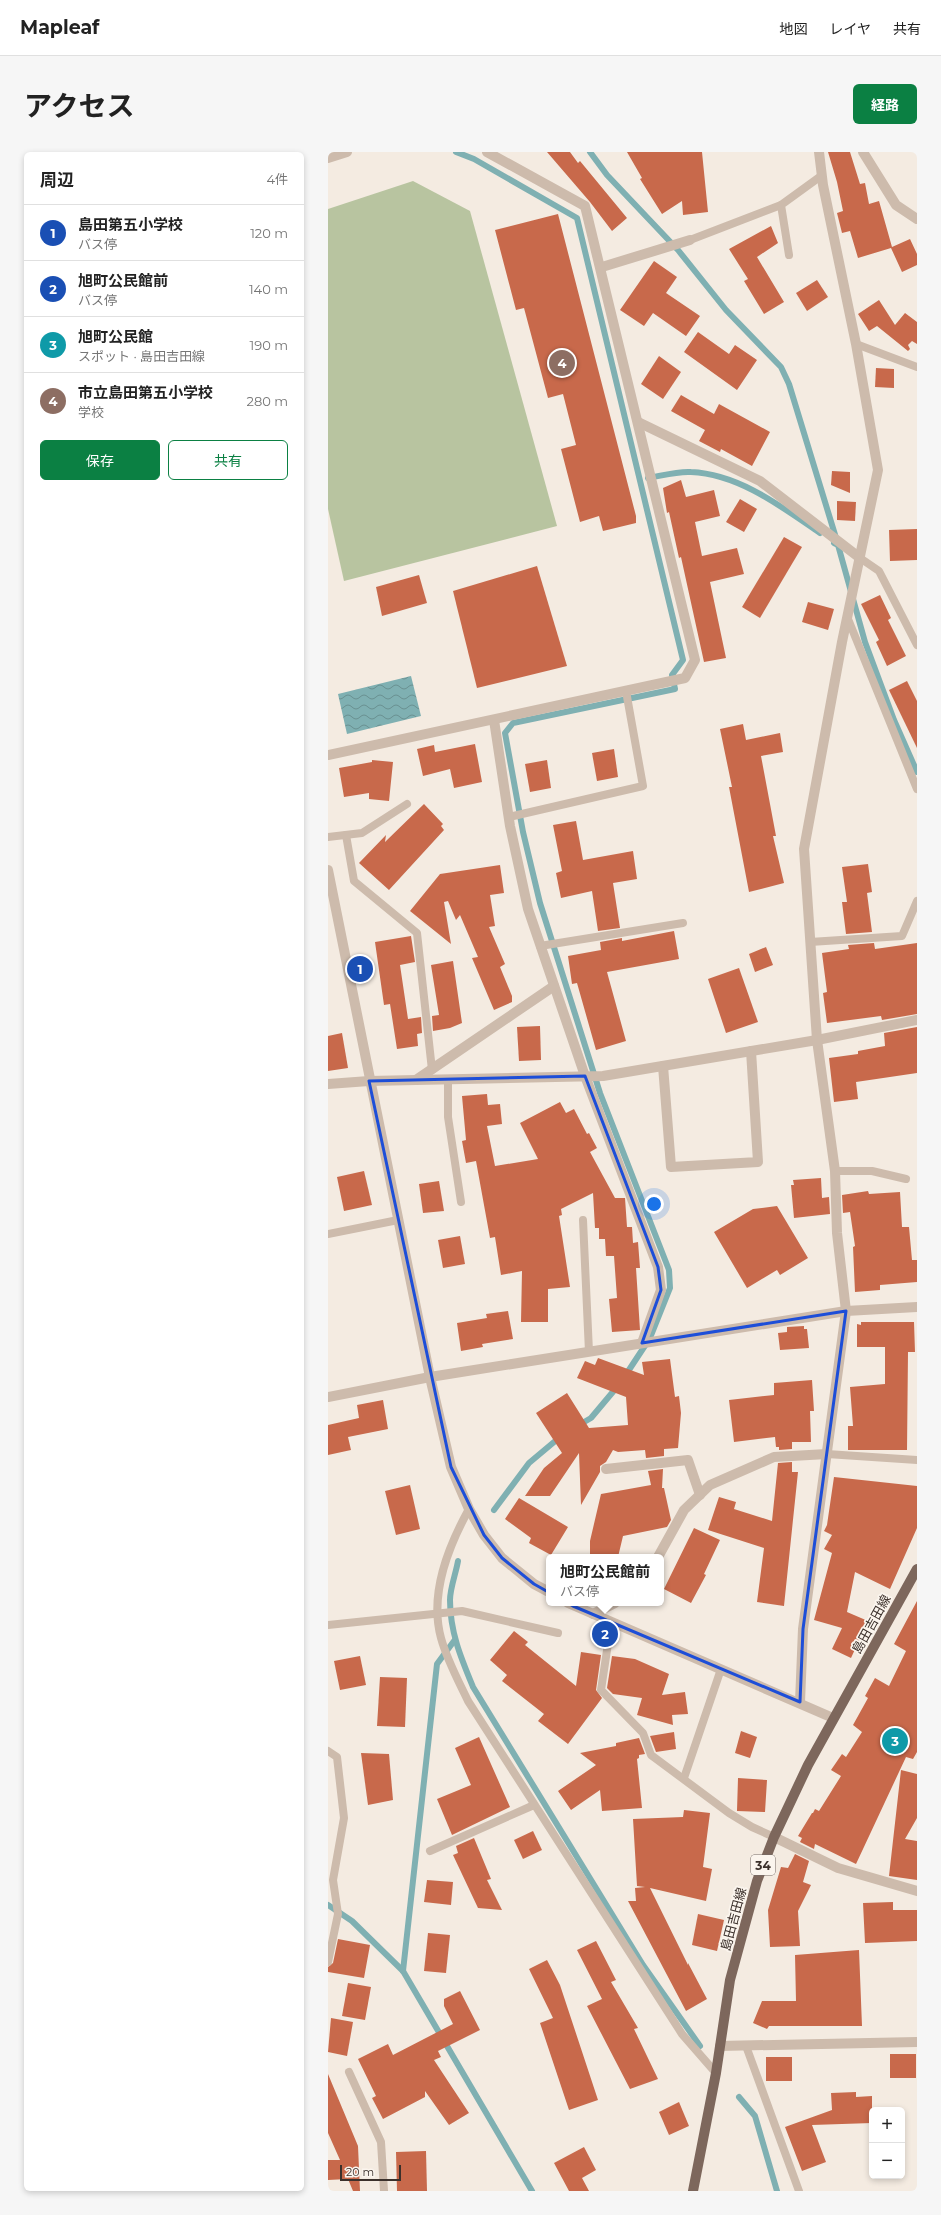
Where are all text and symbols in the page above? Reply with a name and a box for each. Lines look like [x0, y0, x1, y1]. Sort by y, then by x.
text: Mapleaf [20, 16, 99, 39]
text: 地図 [779, 20, 807, 38]
text: レイヤ [829, 20, 871, 38]
text: 共有 [893, 20, 921, 38]
button: 経路 [853, 84, 917, 124]
text: アクセス [24, 89, 135, 123]
text: 周辺 [40, 170, 74, 190]
text: 4件 [266, 171, 288, 187]
text: 島田第五小学校 [78, 215, 183, 234]
text: 1 [50, 225, 56, 241]
text: 120 m [250, 225, 288, 241]
text: バス停 [78, 236, 117, 252]
text: 旭町公民館前 [78, 271, 168, 290]
text: 2 [49, 281, 57, 297]
text: 140 m [249, 281, 288, 297]
text: バス停 [78, 292, 117, 308]
text: 旭町公民館 [78, 327, 153, 346]
text: 3 [49, 337, 57, 353]
text: 190 m [250, 337, 288, 353]
text: スポット · 島田吉田線 [78, 348, 205, 364]
pin: 4 [549, 348, 575, 378]
text: 市立島田第五小学校 [78, 383, 213, 402]
text: 4 [49, 393, 57, 409]
text: 280 m [247, 393, 288, 409]
text: 学校 [78, 404, 104, 420]
button: 保存 [40, 440, 160, 480]
button: 共有 [168, 440, 288, 480]
pin: 1 [347, 954, 373, 984]
your location [644, 1194, 664, 1214]
popup [546, 1554, 664, 1606]
text: 旭町公民館前 [560, 1562, 650, 1581]
text: バス停 [560, 1583, 599, 1599]
street label: 島田吉田線 [848, 1592, 894, 1656]
pin: 2 [592, 1619, 618, 1649]
pin: 3 [882, 1726, 908, 1756]
road number: 34 [751, 1855, 775, 1875]
street label: 島田吉田線 [717, 1886, 749, 1952]
map controls [869, 2107, 905, 2179]
button: + [869, 2107, 905, 2143]
button: − [869, 2143, 905, 2179]
scale bar [340, 2163, 401, 2182]
text: 20 m [346, 2165, 374, 2179]

